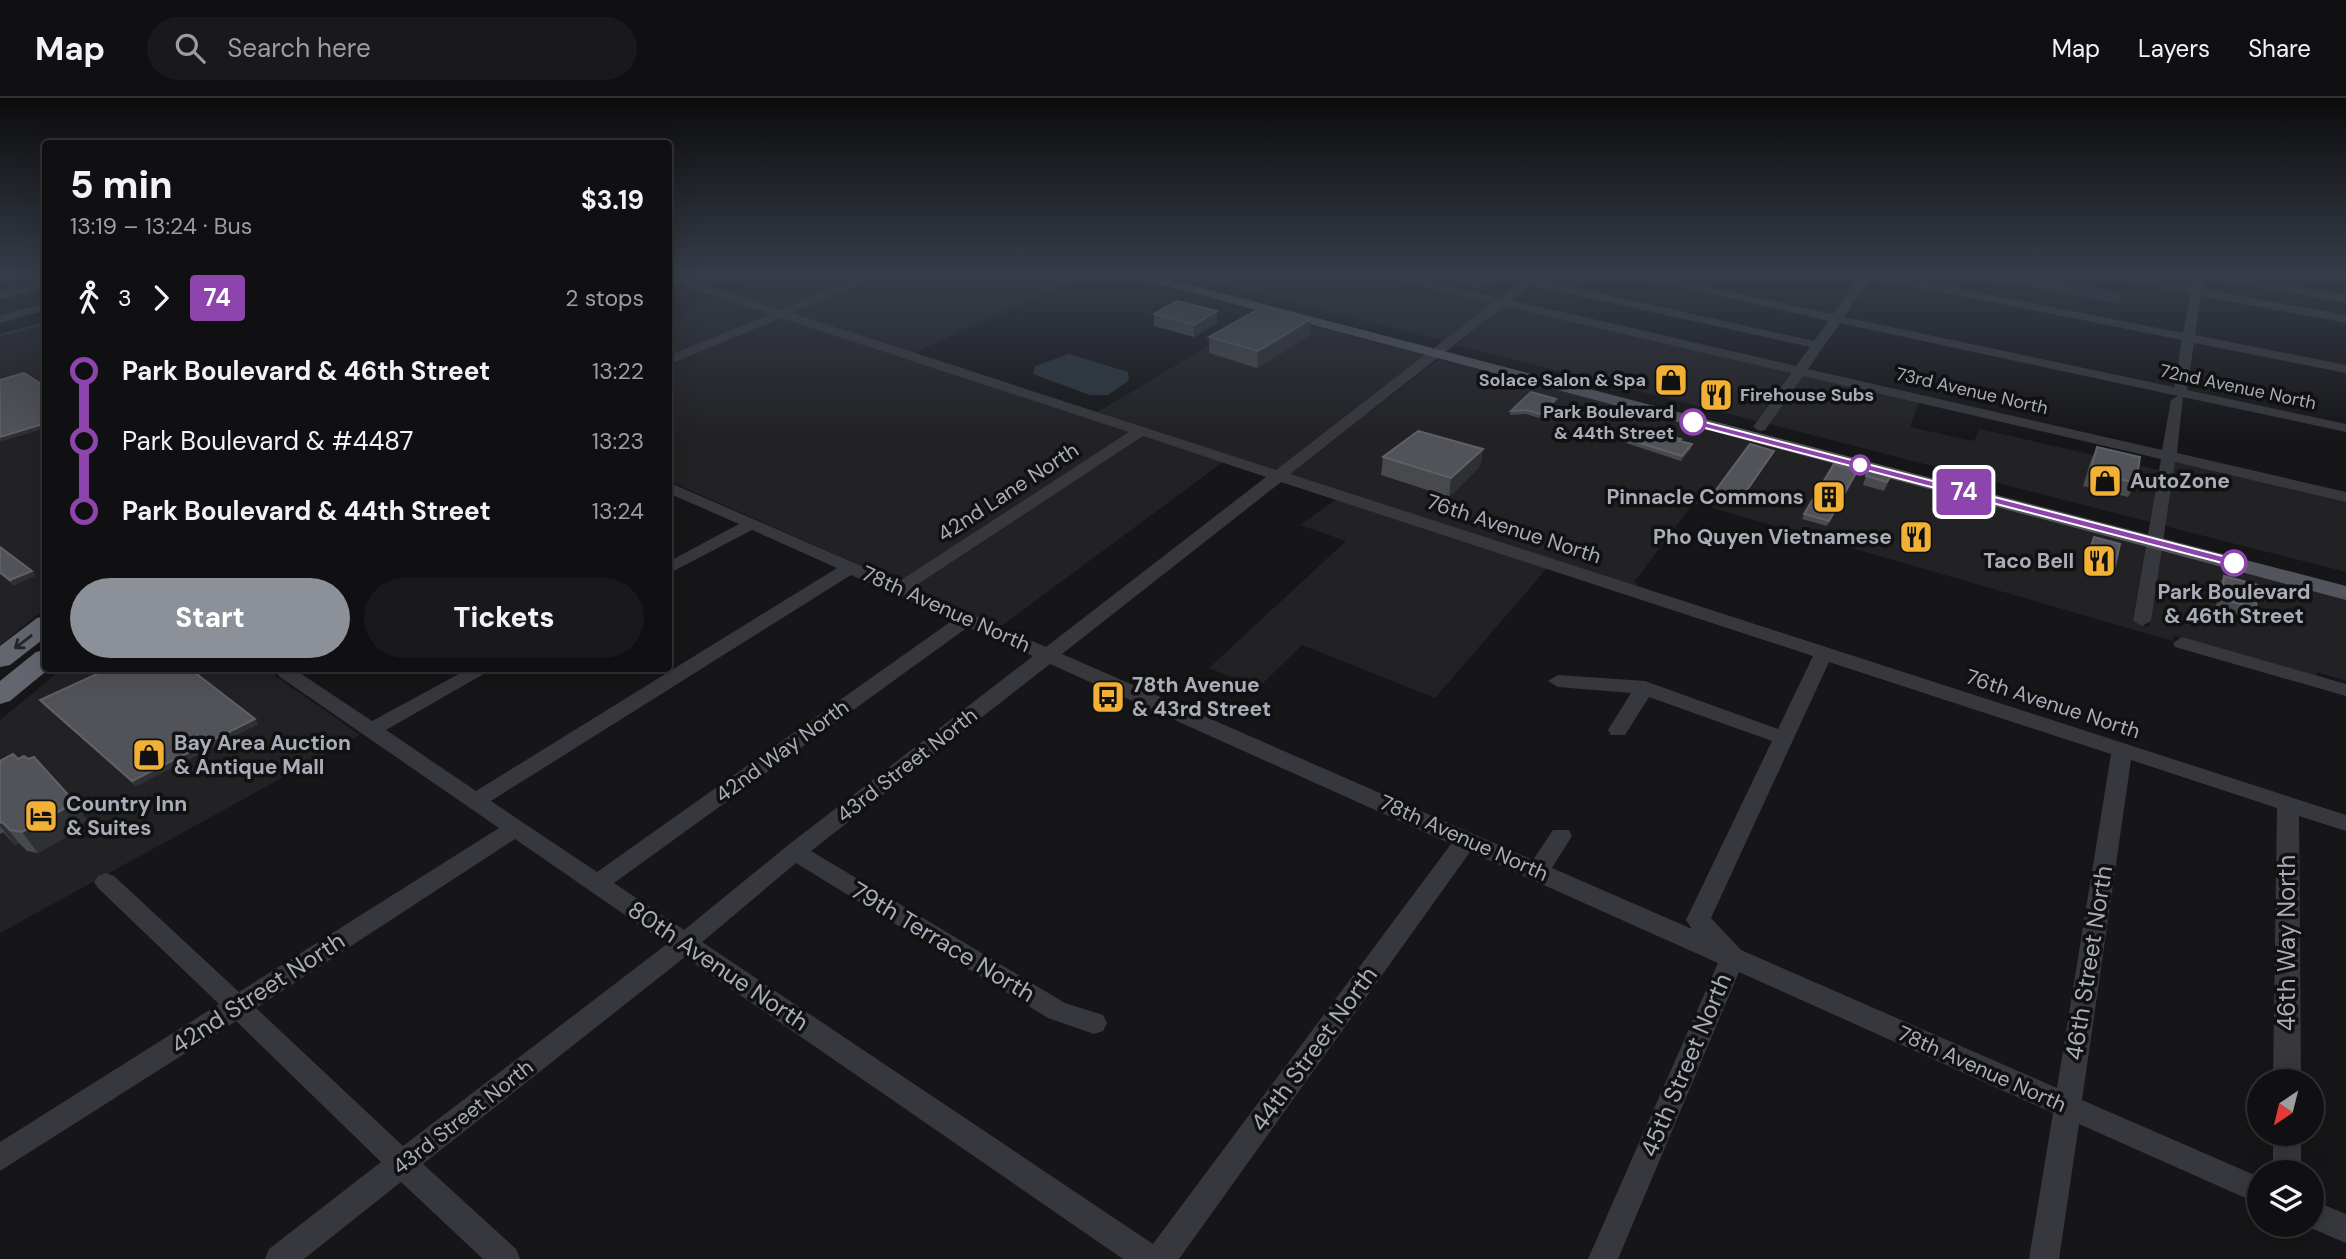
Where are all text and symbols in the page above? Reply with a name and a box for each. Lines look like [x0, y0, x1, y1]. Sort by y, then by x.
search box [147, 17, 637, 80]
text: Map [35, 27, 105, 70]
icon: search [171, 29, 209, 67]
text: Search here [227, 31, 371, 65]
text: Map [2052, 33, 2100, 64]
text: Layers [2138, 33, 2210, 64]
text: Share [2248, 33, 2311, 64]
text: 5 min [70, 160, 173, 210]
text: $3.19 [581, 183, 644, 217]
text: 13:19 – 13:24 · Bus [70, 211, 252, 241]
icon: walk [70, 279, 108, 317]
icon: forward [142, 279, 180, 317]
text: 74 [204, 282, 231, 313]
text: 3 [118, 283, 132, 313]
text: 2 stops [565, 283, 644, 313]
text: Park Boulevard & 46th Street [122, 354, 490, 388]
text: 13:22 [592, 356, 644, 386]
street label: 72nd Avenue North [2158, 359, 2318, 415]
shop icon: Solace Salon & Spa [1652, 361, 1690, 399]
street label: 73rd Avenue North [1894, 362, 2050, 420]
place label: Solace Salon & Spa [1479, 368, 1646, 392]
restaurant icon: Firehouse Subs [1697, 376, 1735, 414]
place label: Firehouse Subs [1740, 383, 1874, 407]
place label: Park Boulevard & 44th Street [1543, 400, 1674, 445]
marker: Park Boulevard & 44th Street [1680, 409, 1706, 435]
text: Park Boulevard & #4487 [122, 424, 413, 458]
text: 13:23 [592, 426, 644, 456]
street label: 42nd Lane North [932, 436, 1084, 548]
unlabelled marker [1850, 455, 1870, 475]
shop icon: AutoZone [2086, 462, 2124, 500]
place label: AutoZone [2130, 467, 2230, 495]
line badge: 74 [1932, 469, 1996, 515]
text: 74 [1950, 476, 1978, 507]
building icon: Pinnacle Commons [1810, 478, 1848, 516]
place label: Pinnacle Commons [1606, 483, 1804, 511]
street label: 76th Avenue North [1423, 488, 1605, 570]
text: Park Boulevard & 44th Street [122, 494, 491, 528]
text: 13:24 [592, 496, 644, 526]
restaurant icon: Pho Quyen Vietnamese [1897, 518, 1935, 556]
place label: Pho Quyen Vietnamese [1653, 523, 1892, 551]
restaurant icon: Taco Bell [2080, 542, 2118, 580]
place label: Taco Bell [1983, 547, 2074, 575]
marker: Park Boulevard & 46th Street [2221, 550, 2247, 576]
street label: 78th Avenue North [857, 559, 1035, 659]
button: Start [70, 578, 350, 658]
button: Tickets [364, 578, 644, 658]
place label: Park Boulevard & 46th Street [2158, 578, 2310, 630]
one-way arrow [14, 634, 32, 649]
street label: 76th Avenue North [1962, 663, 2144, 745]
place label: 78th Avenue & 43rd Street [1132, 671, 1271, 723]
bus stop icon: 78th Avenue & 43rd Street [1089, 678, 1127, 716]
street label: 42nd Way North [710, 693, 854, 809]
street label: 43rd Street North [831, 701, 983, 829]
place label: Bay Area Auction & Antique Mall [174, 729, 351, 781]
shop icon: Bay Area Auction & Antique Mall [130, 736, 168, 774]
street label: 78th Avenue North [1375, 788, 1553, 888]
place label: Country Inn & Suites [66, 790, 187, 842]
hotel icon: Country Inn & Suites [22, 797, 60, 835]
street label: 46th Way North [2271, 855, 2302, 1031]
street label: 46th Street North [2058, 863, 2119, 1062]
street label: 79th Terrace North [846, 874, 1041, 1009]
street label: 80th Avenue North [622, 894, 815, 1038]
street label: 42nd Street North [165, 925, 350, 1060]
street label: 44th Street North [1243, 960, 1384, 1137]
street label: 45th Street North [1633, 968, 1738, 1161]
street label: 78th Avenue North [1893, 1019, 2071, 1119]
street label: 43rd Street North [387, 1053, 539, 1181]
north arrow [2247, 1069, 2324, 1146]
map controls [2247, 1069, 2324, 1237]
button: layers [2247, 1160, 2324, 1237]

